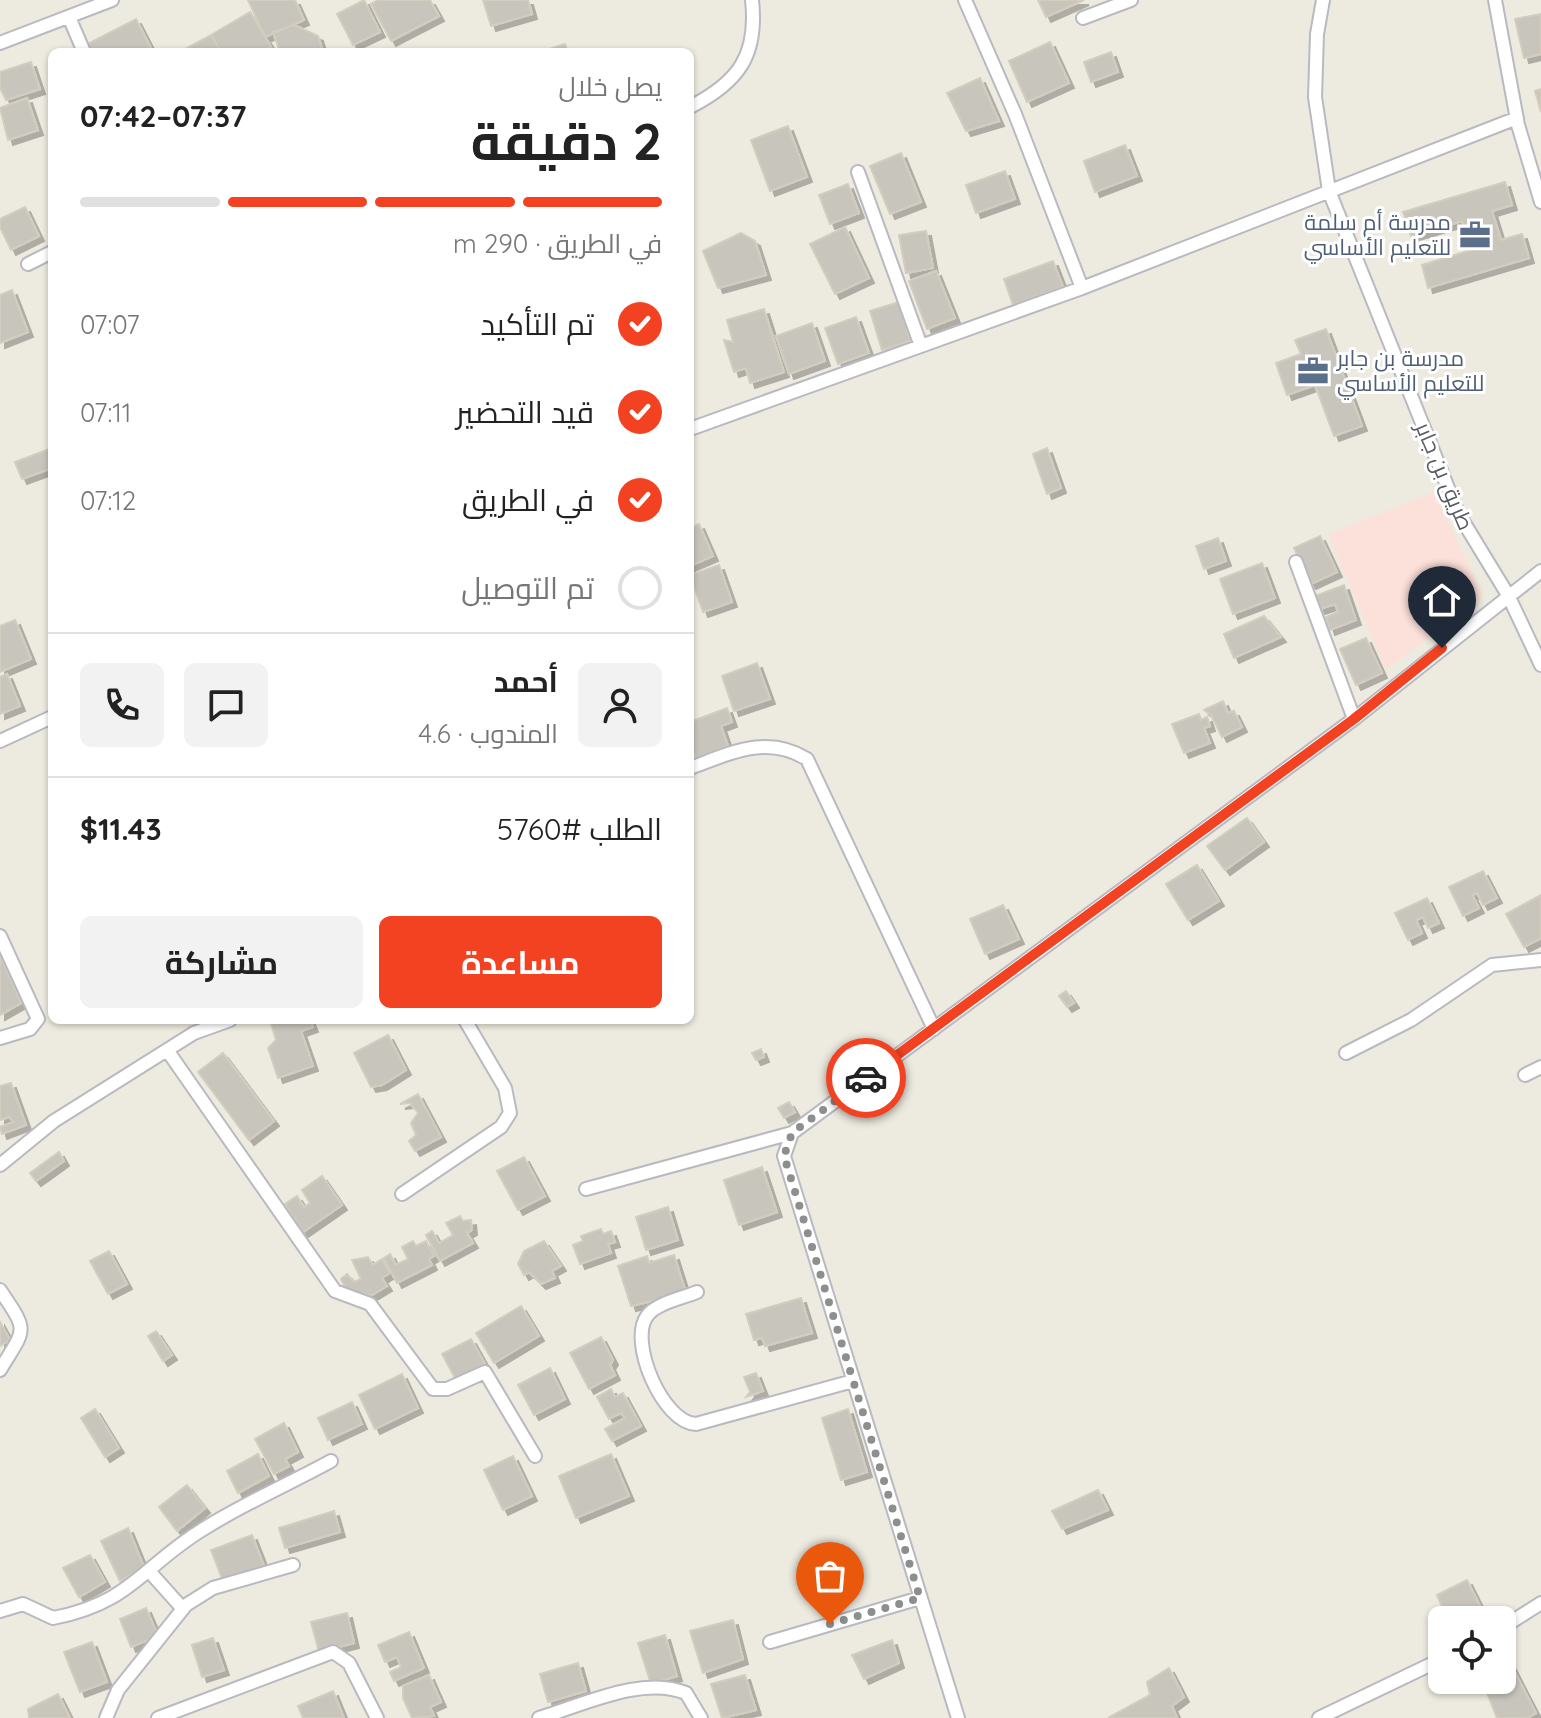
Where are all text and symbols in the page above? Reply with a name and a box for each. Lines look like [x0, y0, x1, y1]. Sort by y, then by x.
text: يصل خلال [558, 70, 662, 103]
text: 07:37–07:42 [80, 97, 247, 135]
text: 2 دقيقة [471, 108, 662, 173]
place label: مدرسة أم سلمة للتعليم الأساسي [1304, 208, 1451, 264]
office icon: مدرسة أم سلمة للتعليم الأساسي [1458, 218, 1492, 252]
text: في الطريق · 290 m [453, 227, 662, 260]
icon: check [618, 302, 662, 346]
text: تم التأكيد [480, 305, 594, 343]
text: 07:07 [80, 308, 140, 341]
place label: مدرسة بن جابر للتعليم الأساسي [1335, 344, 1484, 400]
office icon: مدرسة بن جابر للتعليم الأساسي [1296, 354, 1330, 388]
icon: check [618, 390, 662, 434]
text: قيد التحضير [456, 393, 594, 431]
text: 07:11 [80, 396, 131, 429]
street label: طريق بن جابر [1409, 416, 1480, 534]
icon: check [618, 478, 662, 522]
text: في الطريق [462, 481, 594, 519]
text: 07:12 [80, 484, 136, 517]
pin [1408, 566, 1476, 648]
text: تم التوصيل [461, 569, 594, 607]
icon: home [1420, 578, 1464, 622]
text: أحمد [494, 662, 558, 700]
button: phone [80, 663, 164, 747]
button: chat [184, 663, 268, 747]
button: person [578, 663, 662, 747]
text: المندوب · 4.6 [418, 717, 558, 750]
text: $11.43 [80, 810, 162, 848]
text: الطلب #5760 [497, 810, 662, 848]
button: مشاركة [80, 916, 363, 1008]
button: مساعدة [379, 916, 662, 1008]
courier [826, 1038, 906, 1118]
icon: car [844, 1056, 888, 1100]
pin [796, 1542, 864, 1624]
icon: bag [808, 1554, 852, 1598]
map controls [1428, 1606, 1516, 1694]
button: locate [1428, 1606, 1516, 1694]

